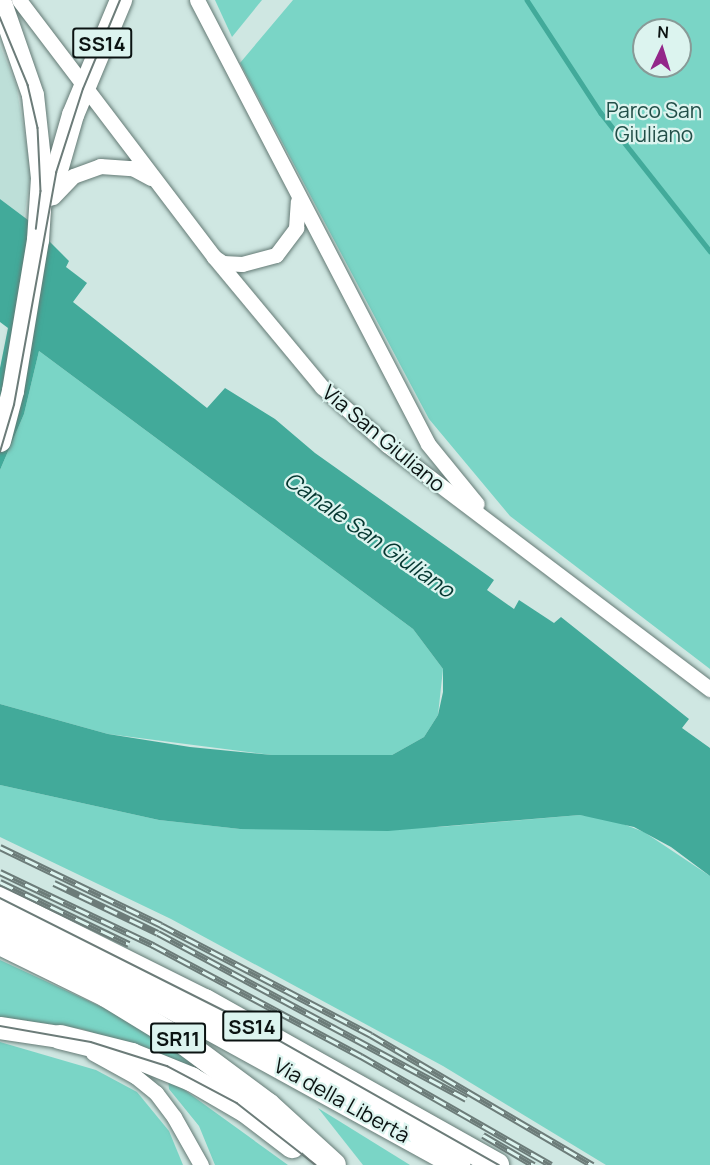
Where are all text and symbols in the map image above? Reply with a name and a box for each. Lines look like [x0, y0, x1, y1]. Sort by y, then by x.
north arrow [632, 18, 692, 78]
text: N [657, 21, 670, 43]
road number: SS14 [72, 26, 132, 60]
park label: Parco San Giuliano [606, 97, 702, 147]
street label: Via San Giuliano [317, 379, 451, 497]
water label: Canale San Giuliano [279, 467, 459, 603]
road number: SS14 [222, 1009, 282, 1043]
road number: SR11 [150, 1021, 207, 1055]
street label: Via della Libertà [270, 1052, 414, 1148]

